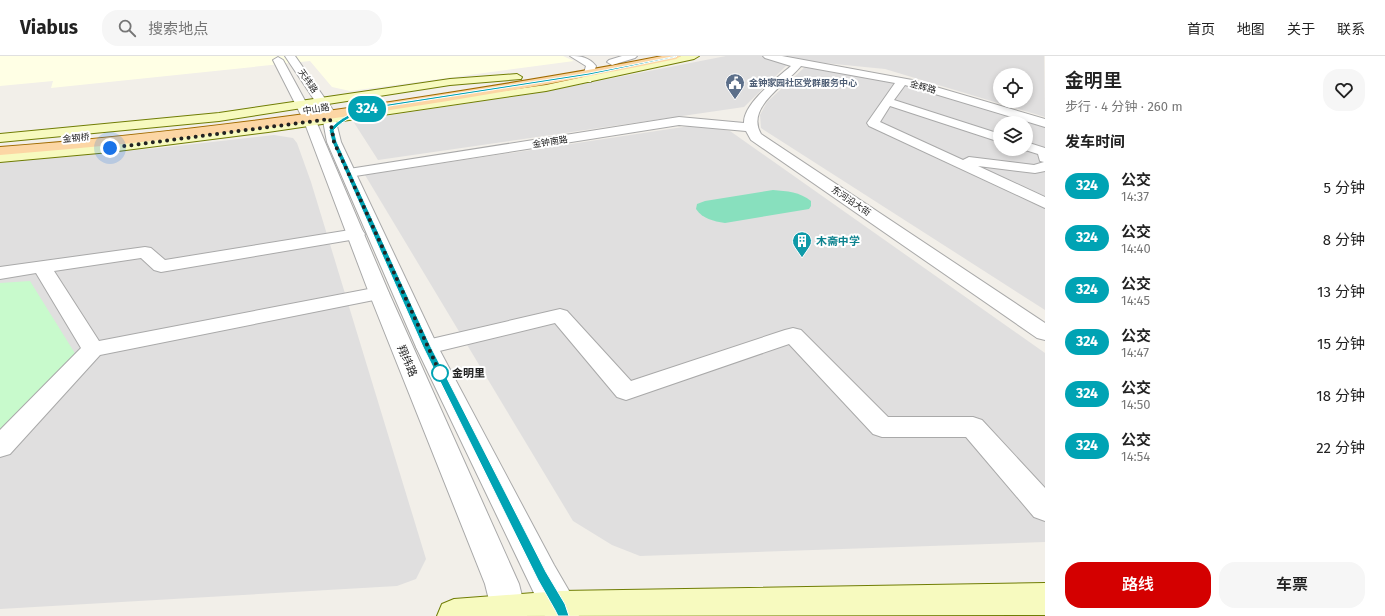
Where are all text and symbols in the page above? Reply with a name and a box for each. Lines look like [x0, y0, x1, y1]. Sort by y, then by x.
search box [102, 10, 382, 46]
text: Viabus [20, 16, 78, 39]
icon: search [116, 17, 138, 39]
text: 搜索地点 [148, 20, 208, 38]
text: 首页 [1187, 21, 1215, 38]
text: 地图 [1237, 21, 1265, 38]
text: 关于 [1287, 21, 1315, 38]
text: 联系 [1337, 21, 1365, 38]
street label: 天纬路 [296, 67, 320, 95]
map controls [993, 68, 1033, 156]
button: locate [993, 68, 1033, 108]
text: 金明里 [1065, 69, 1122, 92]
button: heart [1323, 69, 1365, 111]
public building icon: 金钟家园社区党群服务中心 [724, 72, 746, 100]
place label: 金钟家园社区党群服务中心 [749, 77, 857, 88]
street label: 金辉路 [909, 78, 937, 96]
line badge: 324 [344, 96, 390, 122]
text: 步行 · 4 分钟 · 260 m [1065, 99, 1183, 114]
text: 324 [356, 100, 378, 117]
street label: 中山路 [302, 102, 330, 116]
button: layers [993, 116, 1033, 156]
street label: 金钢桥 [62, 132, 91, 144]
text: 发车时间 [1065, 133, 1125, 151]
street label: 金钟南路 [531, 134, 569, 150]
your location [100, 138, 120, 158]
text: 公交 [1121, 171, 1151, 189]
text: 324 [1076, 177, 1098, 194]
text: 5 分钟 [1324, 179, 1365, 197]
street label: 东河沿大街 [830, 184, 872, 218]
text: 14:37 [1121, 189, 1149, 204]
text: 公交 [1121, 223, 1151, 241]
text: 324 [1076, 229, 1098, 246]
building icon: 木斋中学 [791, 230, 813, 258]
text: 8 分钟 [1323, 231, 1365, 249]
place label: 木斋中学 [816, 235, 860, 248]
text: 14:40 [1121, 241, 1151, 256]
text: 公交 [1121, 275, 1151, 293]
text: 324 [1076, 281, 1098, 298]
text: 13 分钟 [1317, 283, 1365, 301]
text: 14:45 [1121, 293, 1150, 308]
text: 公交 [1121, 327, 1151, 345]
text: 324 [1076, 333, 1098, 350]
text: 15 分钟 [1317, 335, 1365, 353]
street label: 翔纬路 [395, 343, 419, 379]
text: 14:47 [1121, 345, 1149, 360]
marker: 金明里 [431, 364, 449, 382]
place label: 金明里 [452, 367, 485, 380]
text: 公交 [1121, 379, 1151, 397]
text: 324 [1076, 385, 1098, 402]
text: 18 分钟 [1316, 387, 1365, 405]
text: 14:50 [1121, 397, 1150, 412]
text: 公交 [1121, 431, 1151, 449]
text: 324 [1076, 437, 1098, 454]
text: 22 分钟 [1316, 439, 1365, 457]
text: 14:54 [1121, 449, 1150, 464]
button: 路线 [1065, 562, 1211, 608]
button: 车票 [1219, 562, 1365, 608]

